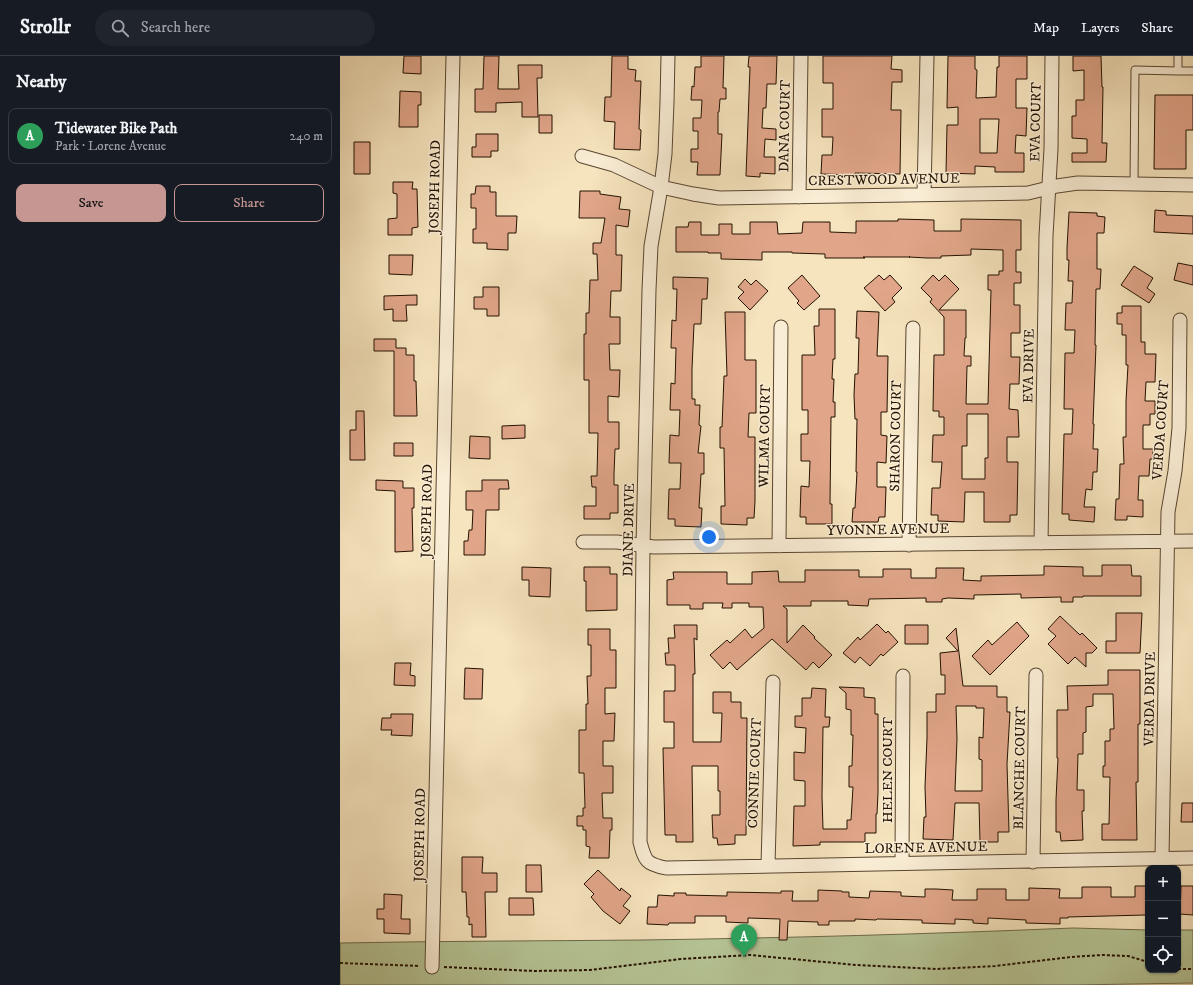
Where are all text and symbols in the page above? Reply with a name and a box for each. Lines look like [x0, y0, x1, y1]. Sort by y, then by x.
search box [95, 10, 375, 46]
text: Strollr [20, 16, 71, 39]
icon: search [109, 17, 131, 39]
text: Search here [141, 18, 210, 37]
text: Map [1033, 19, 1059, 37]
text: Layers [1081, 19, 1119, 37]
text: Share [1141, 19, 1173, 37]
text: Nearby [16, 71, 66, 93]
street label: DANA COURT [775, 79, 795, 172]
street label: EVA COURT [1026, 81, 1046, 162]
text: Tidewater Bike Path [55, 119, 177, 138]
text: A [26, 128, 34, 144]
text: 240 m [290, 128, 323, 144]
text: Park · Lorene Avenue [55, 138, 166, 154]
street label: JOSEPH ROAD [425, 140, 445, 236]
street label: CRESTWOOD AVENUE [808, 170, 960, 190]
button: Save [16, 184, 166, 222]
button: Share [174, 184, 324, 222]
street label: EVA DRIVE [1019, 329, 1039, 403]
street label: VERDA COURT [1148, 379, 1173, 482]
street label: SHARON COURT [886, 380, 906, 492]
street label: WILMA COURT [755, 384, 775, 489]
street label: JOSEPH ROAD [417, 464, 437, 560]
street label: DIANE DRIVE [619, 483, 639, 577]
street label: YVONNE AVENUE [827, 520, 950, 540]
your location [699, 527, 719, 547]
street label: VERDA DRIVE [1140, 652, 1160, 747]
street label: BLANCHE COURT [1010, 706, 1030, 830]
street label: CONNIE COURT [744, 717, 766, 829]
street label: HELEN COURT [879, 717, 897, 823]
street label: JOSEPH ROAD [410, 788, 430, 884]
street label: LORENE AVENUE [864, 838, 988, 858]
map controls [1145, 865, 1181, 973]
button: + [1145, 865, 1181, 901]
button: − [1145, 901, 1181, 937]
pin: A [731, 924, 757, 957]
button: locate [1145, 937, 1181, 973]

